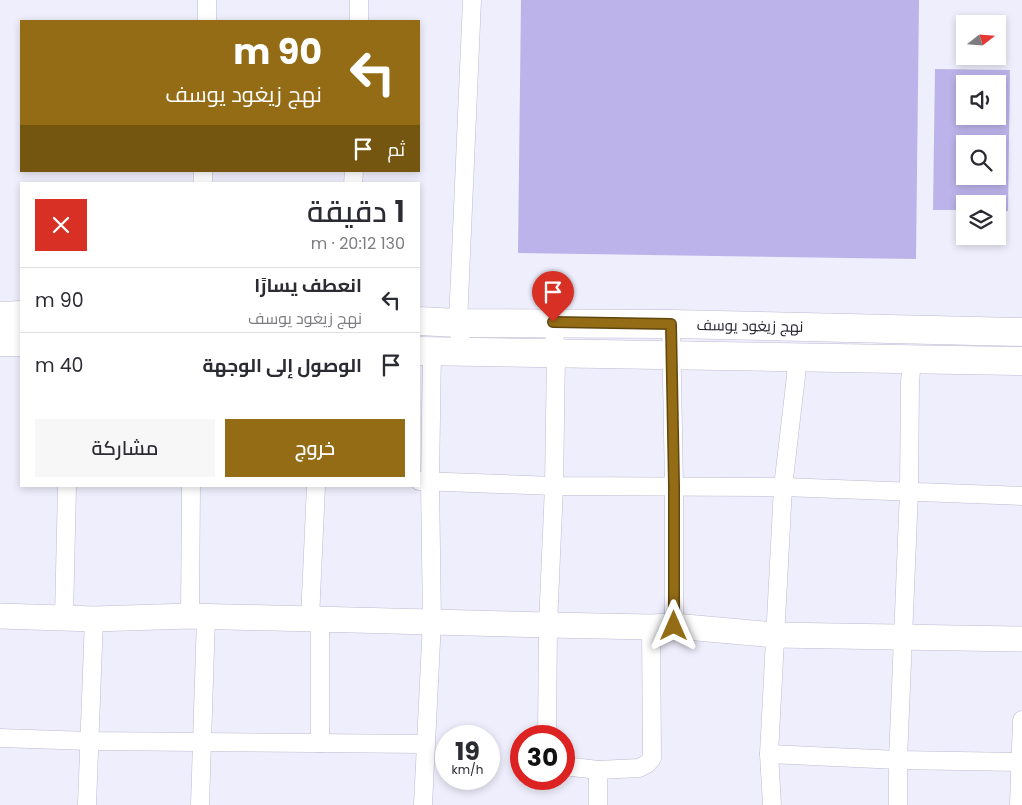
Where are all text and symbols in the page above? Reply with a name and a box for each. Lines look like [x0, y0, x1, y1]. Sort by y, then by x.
north arrow [956, 15, 1006, 65]
map controls [956, 15, 1006, 245]
text: 90 m [233, 27, 322, 76]
icon: left [340, 40, 405, 105]
button: sound [956, 75, 1006, 125]
text: نهج زيغود يوسف [165, 79, 322, 110]
icon: arrive [349, 135, 377, 163]
button: search [956, 135, 1006, 185]
text: ثم [387, 136, 405, 163]
text: 1 دقيقة [307, 190, 405, 233]
button: layers [956, 195, 1006, 245]
button: close [35, 199, 87, 251]
text: 130 m · 20:12 [311, 232, 405, 255]
pin [532, 271, 574, 322]
text: انعطف يسارًا [254, 272, 362, 299]
icon: arrive [539, 278, 567, 306]
icon: left [377, 286, 405, 314]
text: 90 m [35, 287, 84, 314]
text: نهج زيغود يوسف [248, 307, 362, 330]
street label: نهج زيغود يوسف [696, 314, 804, 338]
icon: arrive [377, 351, 405, 379]
text: 40 m [35, 352, 84, 379]
text: الوصول إلى الوجهة [203, 352, 362, 379]
button: مشاركة [35, 419, 215, 477]
button: خروج [225, 419, 405, 477]
position arrow [647, 599, 699, 651]
speed limit sign: 30 [510, 725, 575, 790]
text: 19 [455, 734, 480, 769]
text: km/h [452, 761, 483, 778]

